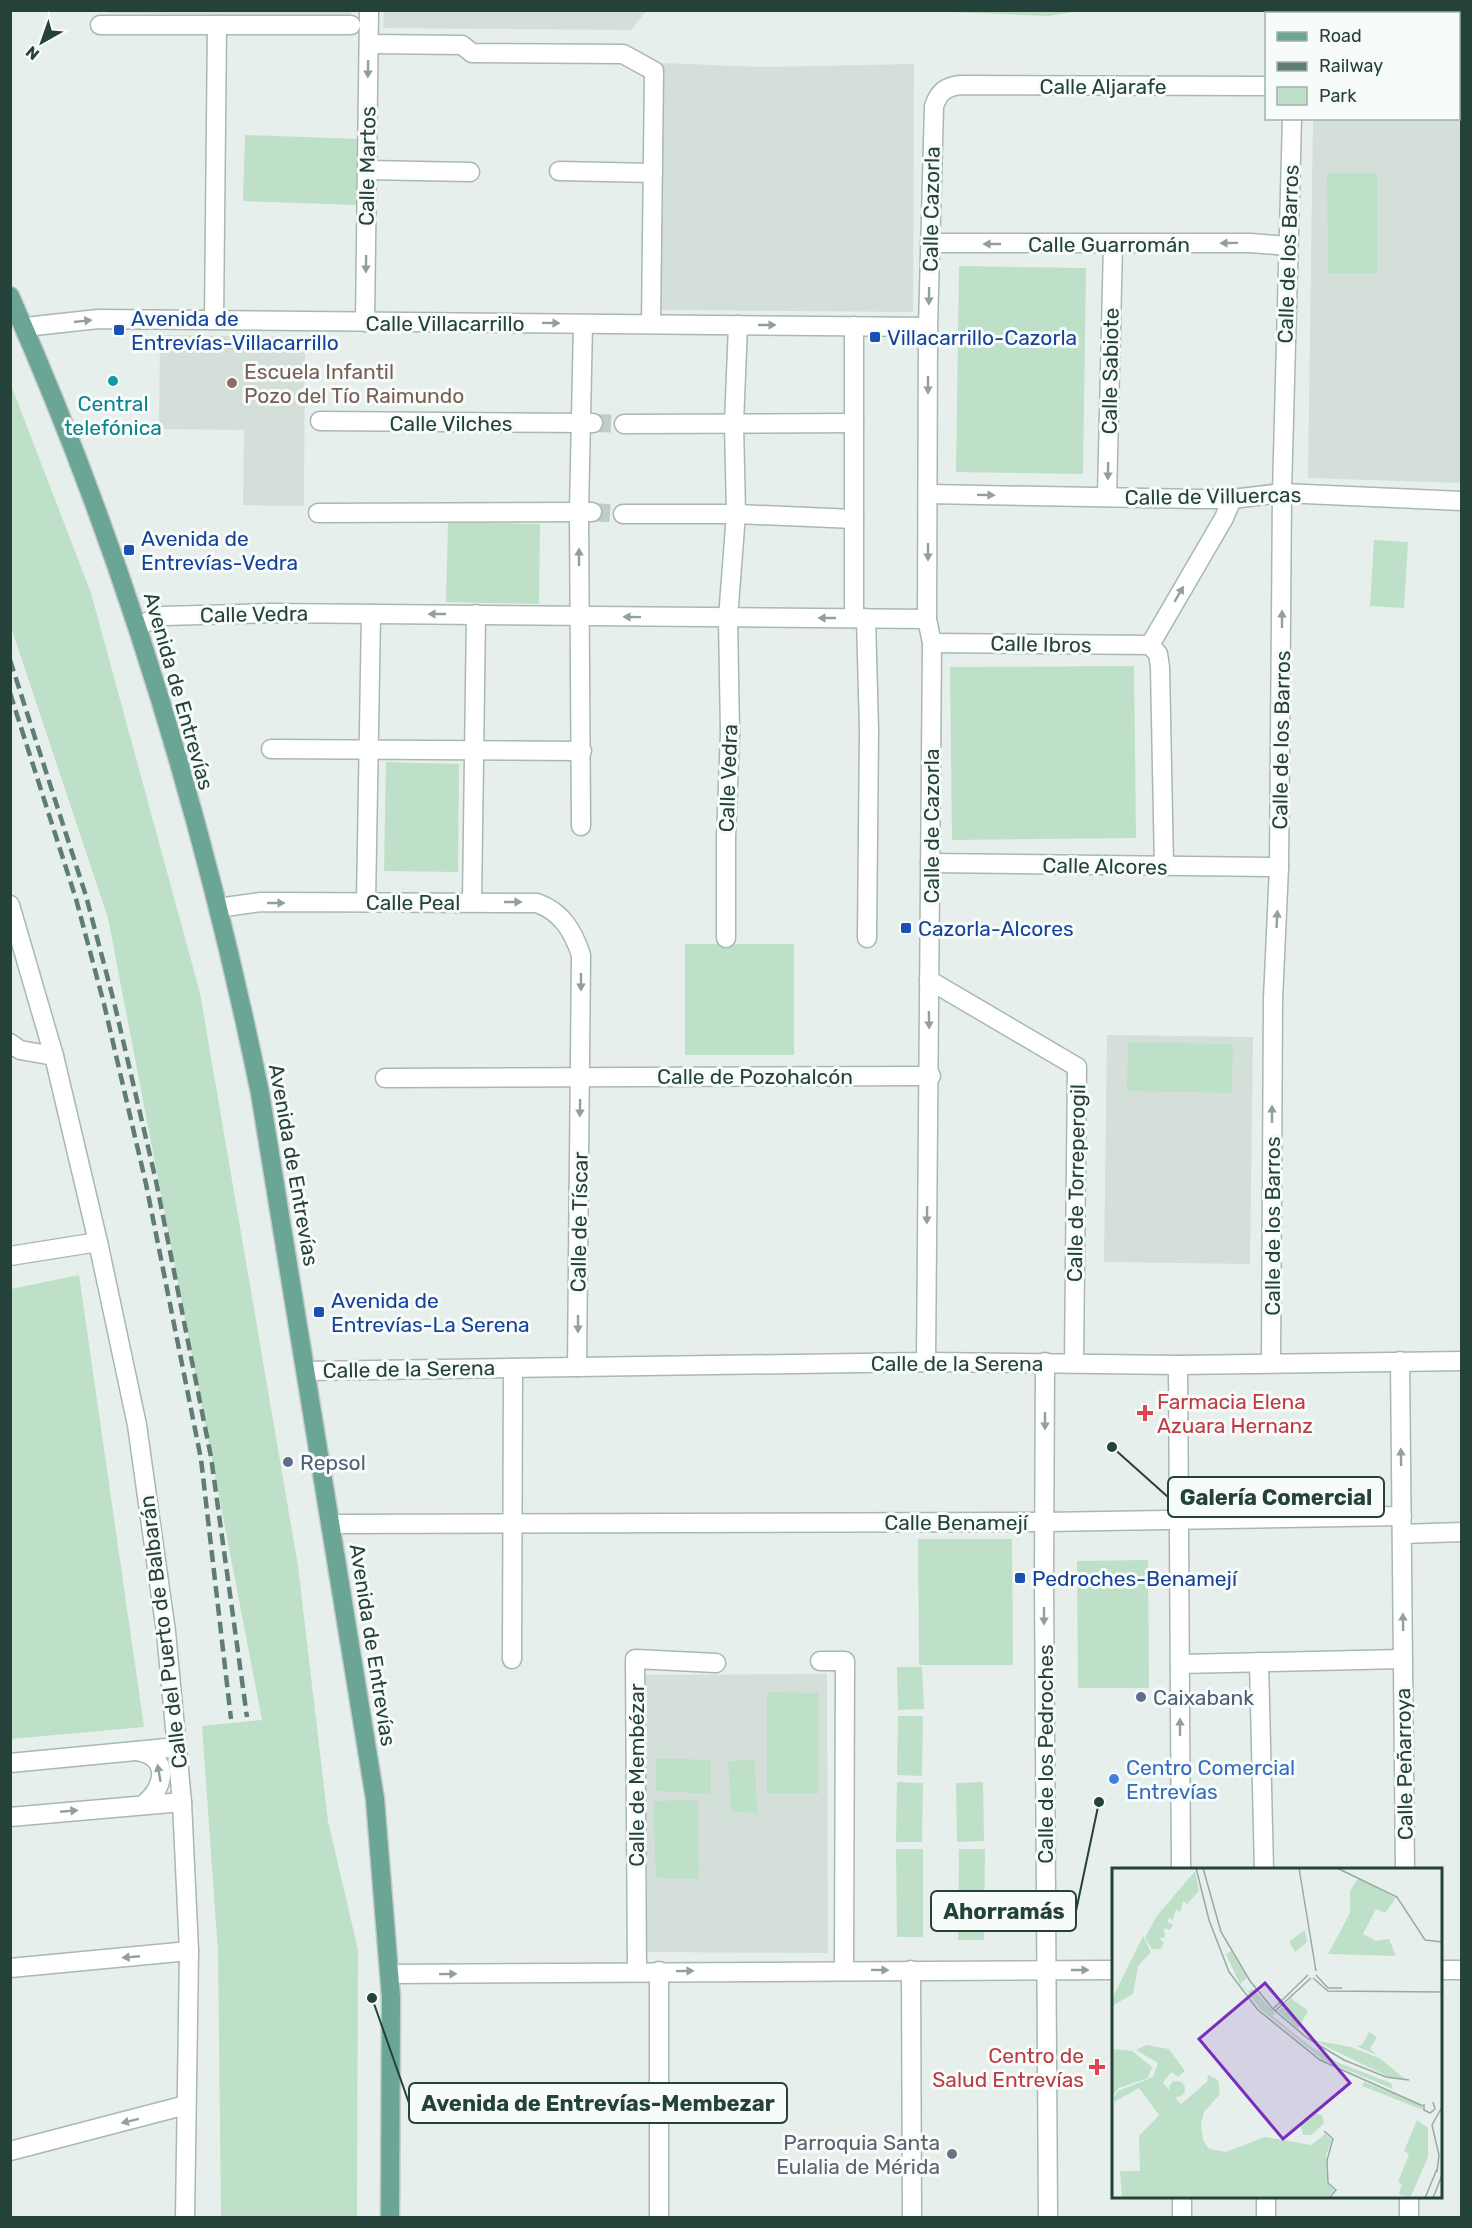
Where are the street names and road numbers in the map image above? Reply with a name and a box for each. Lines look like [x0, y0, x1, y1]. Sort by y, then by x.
street label: Calle Aljarafe [1039, 74, 1167, 99]
street label: Calle Martos [353, 106, 381, 226]
street label: Calle Cazorla [917, 146, 945, 272]
street label: Calle de los Barros [1272, 164, 1304, 344]
street label: Calle Guarromán [1028, 232, 1190, 257]
street label: Calle Sabiote [1096, 307, 1124, 435]
street label: Calle Villacarrillo [365, 311, 525, 336]
street label: Calle Vilches [390, 411, 512, 436]
street label: Calle de Villuercas [1125, 482, 1301, 510]
street label: Avenida de Entrevías [139, 589, 219, 793]
street label: Calle Vedra [200, 601, 308, 627]
street label: Calle Ibros [990, 631, 1092, 657]
street label: Calle de los Barros [1267, 650, 1295, 830]
street label: Calle Vedra [714, 723, 742, 833]
street label: Calle de Cazorla [919, 749, 944, 903]
street label: Calle Alcores [1042, 852, 1168, 880]
street label: Calle Peal [366, 890, 460, 915]
street label: Avenida de Entrevías [264, 1062, 324, 1268]
street label: Calle de Pozohalcón [657, 1064, 853, 1089]
street label: Calle de Torreperogil [1062, 1084, 1090, 1282]
street label: Calle de los Barros [1260, 1136, 1285, 1316]
street label: Calle de Tíscar [565, 1151, 593, 1293]
street label: Calle de la Serena [871, 1351, 1043, 1376]
street label: Calle de la Serena [322, 1355, 496, 1383]
street label: Calle del Puerto de Balbarán [134, 1494, 192, 1770]
street label: Calle Benamejí [884, 1510, 1029, 1535]
street label: Avenida de Entrevías [345, 1542, 401, 1748]
street label: Calle de los Pedroches [1033, 1644, 1058, 1864]
street label: Calle de Membézar [624, 1683, 649, 1867]
street label: Calle Peñarroya [1390, 1688, 1418, 1840]

